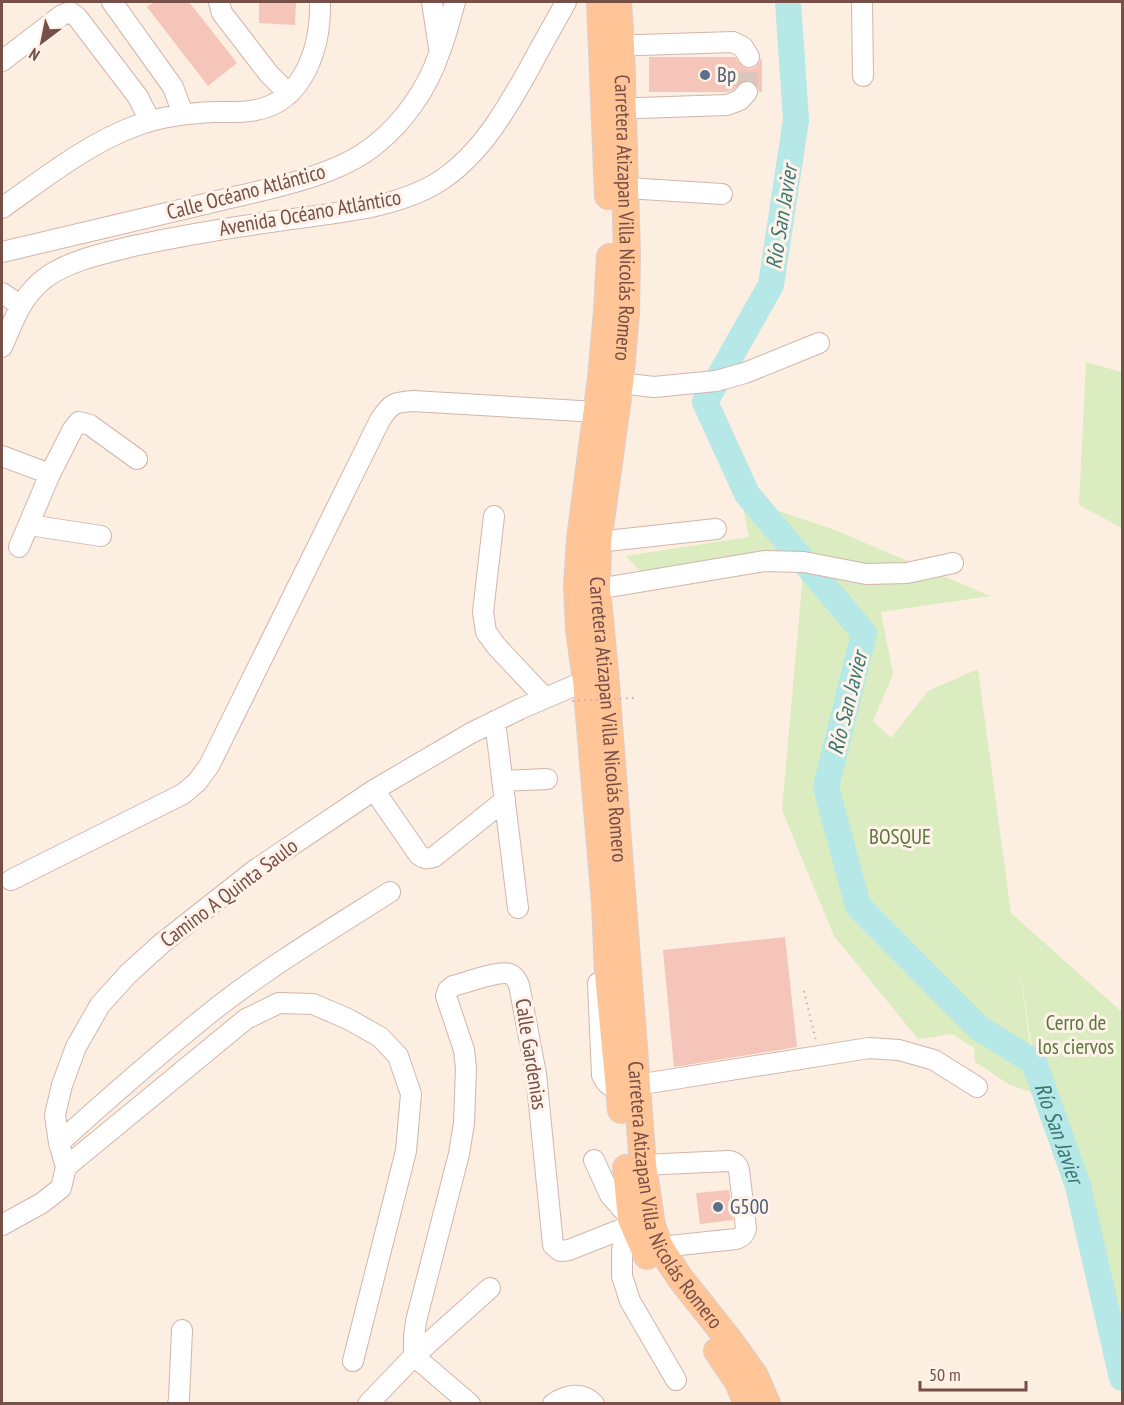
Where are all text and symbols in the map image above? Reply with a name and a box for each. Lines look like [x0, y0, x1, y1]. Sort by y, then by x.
north arrow [12, 12, 72, 72]
text: N [25, 44, 43, 65]
place label: Bp [717, 61, 736, 88]
marker: Bp [698, 68, 712, 82]
street label: Carretera Atizapan Villa Nicolás Romero [609, 74, 641, 362]
street label: Calle Océano Atlántico [164, 157, 328, 226]
water label: Río San Javier [759, 160, 803, 271]
street label: Avenida Océano Atlántico [217, 183, 403, 242]
street label: Carretera Atizapan Villa Nicolás Romero [584, 576, 634, 863]
water label: Río San Javier [821, 646, 874, 757]
park label: BOSQUE [869, 823, 931, 850]
street label: Camino A Quinta Saulo [155, 832, 303, 953]
street label: Calle Gardenias [509, 996, 554, 1111]
park label: Cerro de los ciervos [1038, 1009, 1114, 1060]
street label: Carretera Atizapan Villa Nicolás Romero [622, 1060, 729, 1334]
water label: Río San Javier [1029, 1079, 1091, 1190]
place label: G500 [730, 1193, 769, 1220]
marker: G500 [711, 1200, 725, 1214]
scale bar [920, 1354, 1026, 1392]
text: 50 m [929, 1363, 961, 1386]

